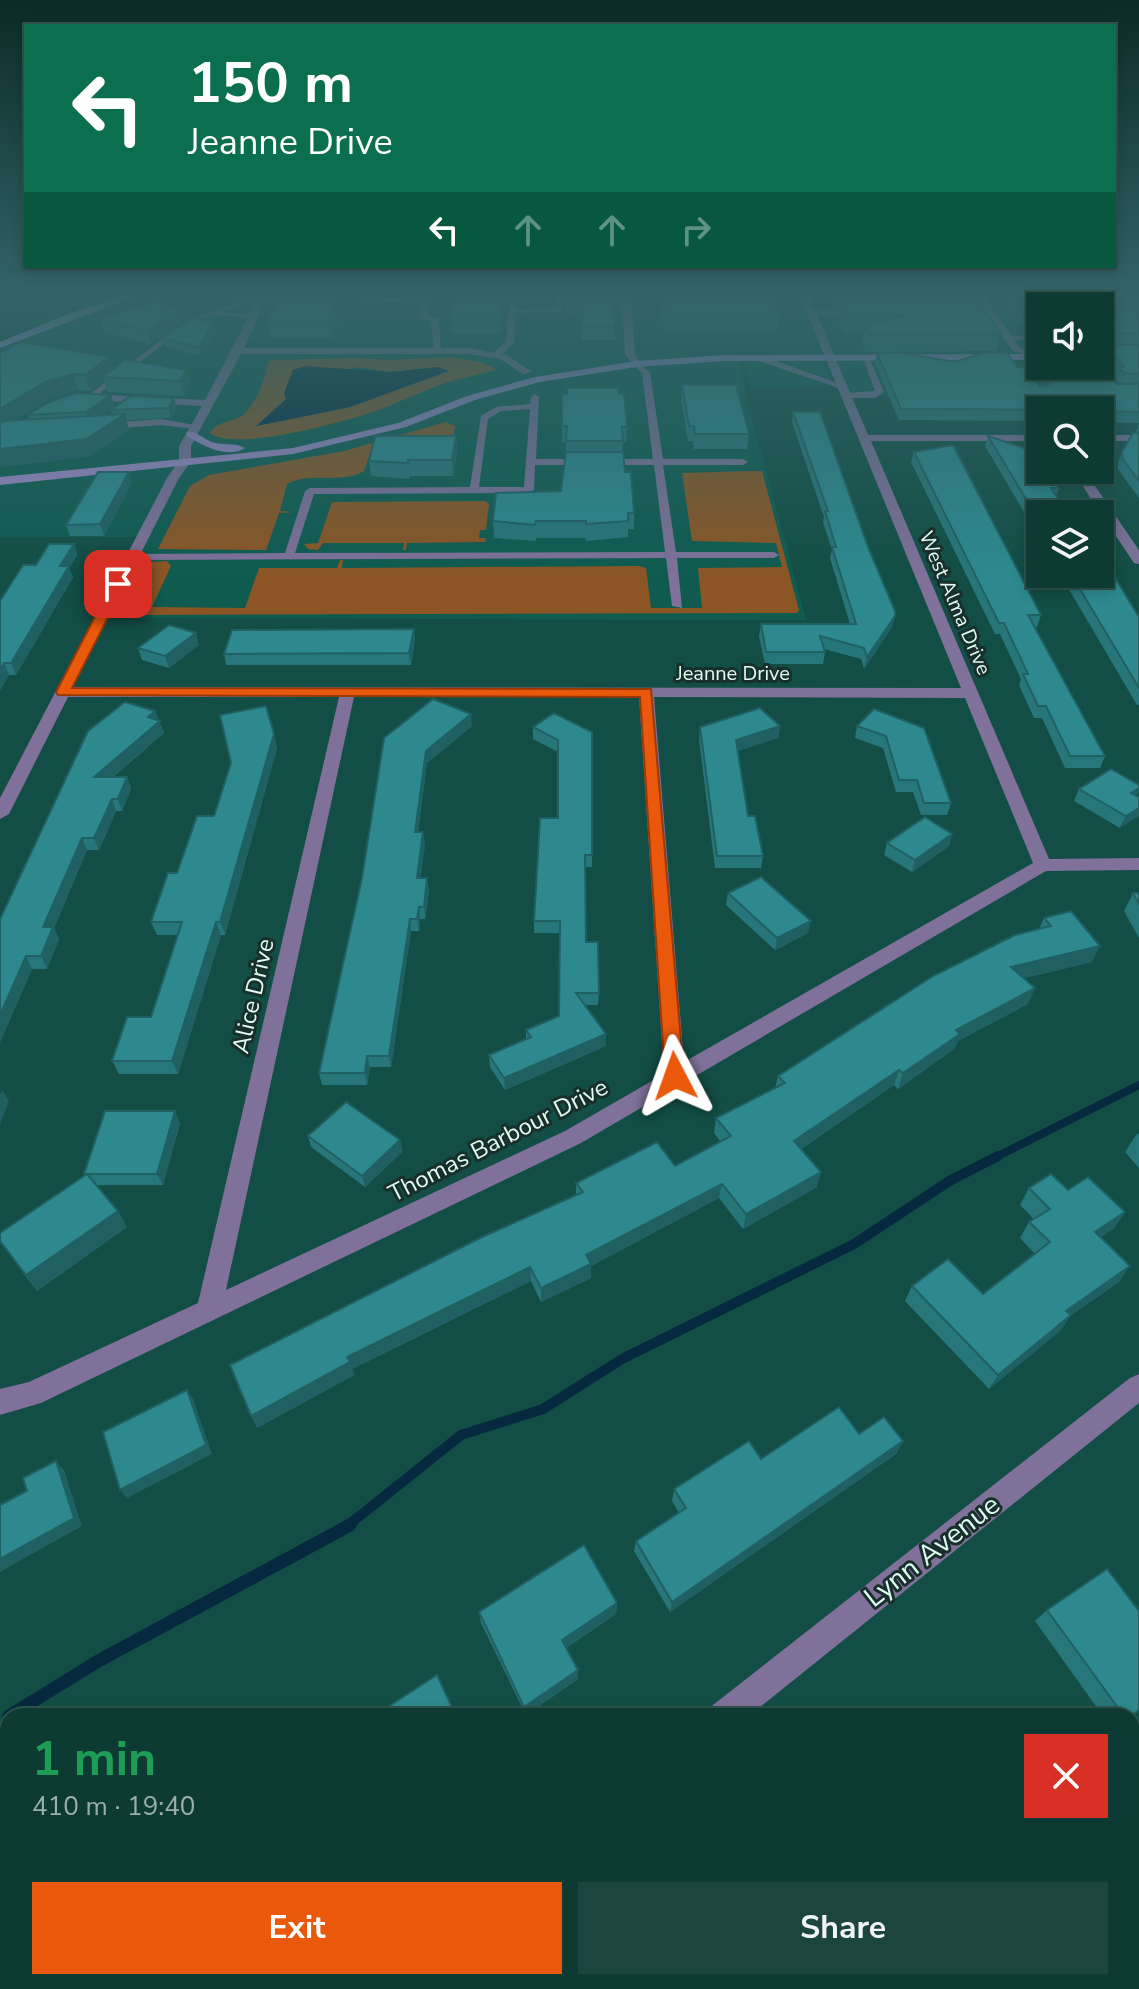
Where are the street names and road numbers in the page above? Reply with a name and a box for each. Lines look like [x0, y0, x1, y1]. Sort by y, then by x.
street label: West Alma Drive [912, 527, 998, 679]
street label: Jeanne Drive [675, 660, 790, 687]
street label: Alice Drive [224, 935, 282, 1057]
street label: Thomas Barbour Drive [383, 1071, 613, 1209]
street label: Lynn Avenue [856, 1486, 1008, 1616]

